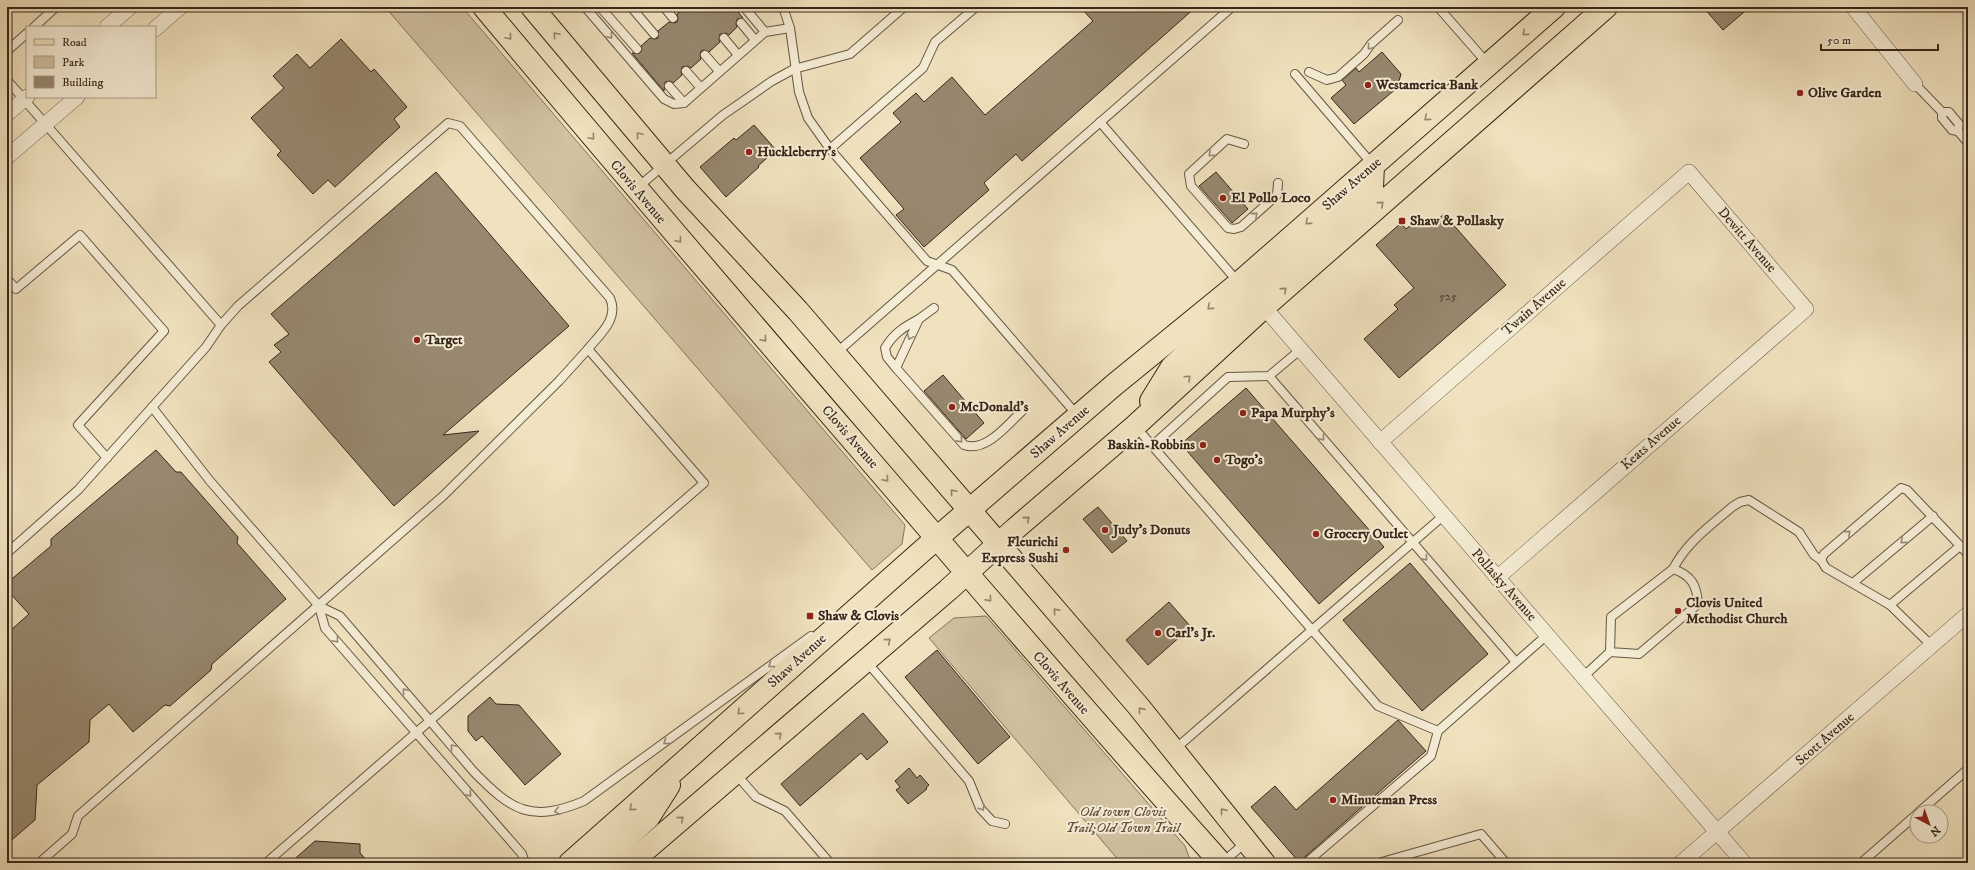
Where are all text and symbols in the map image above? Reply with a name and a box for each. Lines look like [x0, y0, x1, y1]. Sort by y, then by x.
legend [26, 26, 156, 98]
scale bar [1821, 26, 1938, 52]
one-way arrow [1522, 28, 1530, 35]
one-way arrow [504, 32, 511, 40]
one-way arrow [606, 32, 613, 39]
one-way arrow [554, 33, 561, 40]
text: 50 m [1827, 33, 1851, 48]
text: Road [62, 35, 87, 50]
one-way arrow [1367, 42, 1374, 49]
text: Park [62, 55, 84, 70]
text: Building [62, 75, 103, 90]
place label: Westamerica Bank [1375, 76, 1479, 94]
marker: Westamerica Bank [1363, 80, 1373, 90]
place label: Olive Garden [1808, 84, 1882, 102]
marker: Olive Garden [1795, 88, 1805, 98]
one-way arrow [1424, 114, 1432, 121]
one-way arrow [588, 132, 595, 139]
one-way arrow [637, 133, 644, 140]
place label: Huckleberry's [757, 143, 836, 161]
marker: Huckleberry's [744, 147, 754, 157]
one-way arrow [1208, 149, 1216, 157]
street label: Shaw Avenue [1319, 153, 1386, 215]
street label: Clovis Avenue [606, 156, 670, 228]
place label: El Pollo Loco [1231, 189, 1311, 207]
marker: El Pollo Loco [1218, 193, 1228, 203]
one-way arrow [1377, 202, 1384, 209]
street label: Dewitt Avenue [1714, 204, 1781, 277]
one-way arrow [1250, 212, 1257, 219]
place label: Shaw & Pollasky [1410, 212, 1504, 230]
marker: Shaw & Pollasky [1397, 216, 1407, 226]
one-way arrow [1305, 218, 1313, 225]
one-way arrow [675, 235, 682, 243]
street label: Twain Avenue [1498, 274, 1570, 340]
one-way arrow [1279, 287, 1286, 294]
house number: 525 [1439, 289, 1457, 304]
one-way arrow [1207, 303, 1214, 310]
place label: Target [424, 331, 463, 349]
one-way arrow [907, 333, 915, 340]
one-way arrow [760, 334, 767, 342]
marker: Target [412, 335, 422, 345]
one-way arrow [1183, 375, 1191, 382]
place label: McDonald's [960, 398, 1029, 416]
street label: Shaw Avenue [1027, 401, 1094, 463]
street label: Clovis Avenue [818, 402, 883, 473]
marker: McDonald's [947, 402, 957, 412]
place label: Papa Murphy's [1251, 404, 1335, 422]
marker: Papa Murphy's [1238, 408, 1248, 418]
street label: Keats Avenue [1617, 412, 1685, 474]
one-way arrow [1317, 433, 1324, 441]
one-way arrow [955, 436, 962, 443]
place label: Baskin-Robbins [1107, 436, 1195, 454]
marker: Baskin-Robbins [1198, 440, 1208, 450]
place label: Togo's [1224, 451, 1263, 469]
marker: Togo's [1212, 455, 1222, 465]
one-way arrow [881, 475, 888, 482]
one-way arrow [950, 489, 957, 497]
one-way arrow [1022, 516, 1030, 523]
place label: Judy's Donuts [1111, 521, 1191, 539]
marker: Judy's Donuts [1100, 525, 1110, 535]
place label: Grocery Outlet [1324, 525, 1409, 543]
marker: Grocery Outlet [1311, 529, 1321, 539]
one-way arrow [1843, 531, 1851, 538]
place label: Fleurichi Express Sushi [981, 533, 1058, 567]
one-way arrow [1900, 537, 1907, 544]
marker: Fleurichi Express Sushi [1061, 545, 1071, 555]
street label: Pollasky Avenue [1467, 545, 1541, 625]
one-way arrow [1420, 553, 1427, 561]
place label: Clovis United Methodist Church [1686, 594, 1788, 628]
one-way arrow [984, 595, 991, 602]
marker: Clovis United Methodist Church [1673, 606, 1683, 616]
place label: Shaw & Clovis [818, 607, 899, 625]
one-way arrow [1054, 609, 1061, 616]
marker: Shaw & Clovis [805, 611, 815, 621]
place label: Carl's Jr. [1166, 624, 1215, 642]
marker: Carl's Jr. [1153, 628, 1163, 638]
street label: Shaw Avenue [764, 630, 830, 692]
one-way arrow [331, 635, 339, 643]
one-way arrow [884, 638, 891, 645]
street label: Clovis Avenue [1029, 648, 1094, 719]
one-way arrow [768, 660, 775, 668]
one-way arrow [402, 688, 409, 696]
one-way arrow [1139, 707, 1146, 715]
one-way arrow [737, 708, 744, 715]
street label: Scott Avenue [1792, 708, 1858, 770]
one-way arrow [774, 732, 782, 739]
one-way arrow [663, 737, 670, 745]
one-way arrow [450, 744, 457, 751]
one-way arrow [465, 789, 472, 796]
place label: Minuteman Press [1341, 791, 1437, 809]
marker: Minuteman Press [1328, 795, 1338, 805]
park label: Old town Clovis Trail;Old Town Trail [1066, 803, 1182, 837]
one-way arrow [629, 804, 637, 811]
one-way arrow [977, 804, 984, 811]
north arrow [1909, 804, 1949, 844]
one-way arrow [554, 806, 560, 814]
one-way arrow [1220, 809, 1227, 816]
one-way arrow [676, 817, 683, 824]
text: N [1927, 823, 1943, 839]

